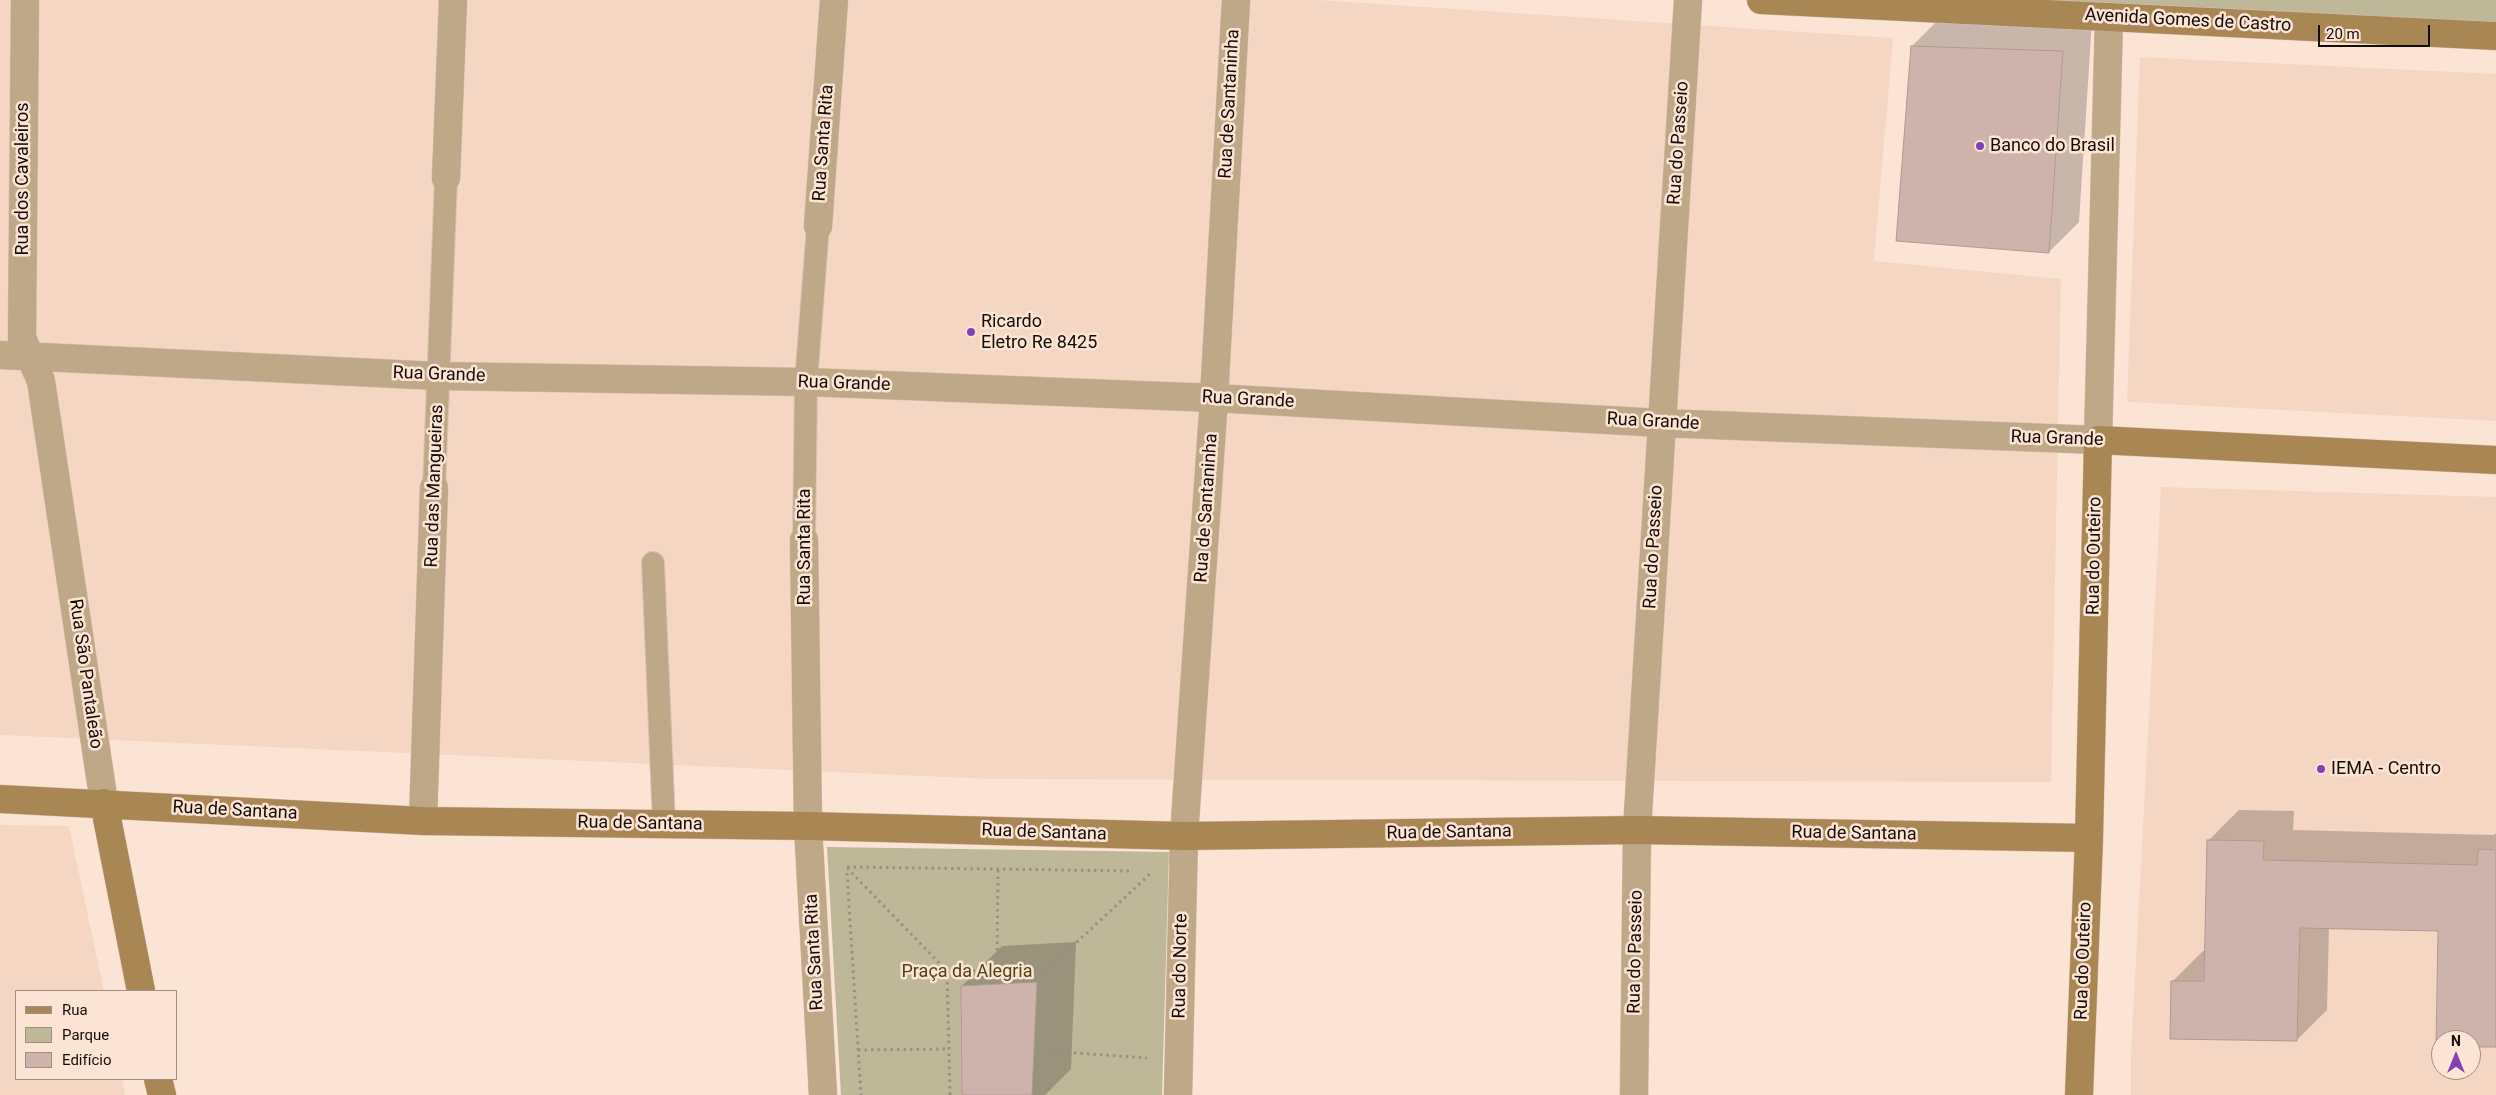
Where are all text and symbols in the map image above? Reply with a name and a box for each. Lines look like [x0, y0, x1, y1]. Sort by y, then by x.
street label: Avenida Gomes de Castro [2084, 5, 2292, 37]
scale bar [2321, 15, 2434, 47]
text: 20 m [2326, 25, 2360, 43]
street label: Rua de Santaninha [1215, 29, 1245, 179]
street label: Rua do Passeio [1664, 80, 1694, 206]
street label: Rua Santa Rita [809, 84, 839, 202]
street label: Rua dos Cavaleiros [12, 103, 34, 255]
place label: Banco do Brasil [1990, 135, 2115, 157]
marker: Banco do Brasil [1974, 140, 1986, 152]
place label: Ricardo Eletro Re 8425 [981, 311, 1097, 354]
marker: Ricardo Eletro Re 8425 [965, 326, 977, 338]
street label: Rua Grande [392, 363, 486, 387]
street label: Rua Grande [797, 372, 891, 396]
street label: Rua Grande [1201, 387, 1295, 413]
street label: Rua das Mangueiras [421, 404, 449, 568]
street label: Rua Grande [1606, 409, 1700, 435]
street label: Rua Grande [2010, 427, 2104, 451]
street label: Rua de Santaninha [1191, 433, 1223, 583]
street label: Rua do Passeio [1640, 485, 1668, 609]
street label: Rua Santa Rita [794, 489, 816, 605]
street label: Rua do Outeiro [2083, 497, 2107, 615]
street label: Rua São Pantaleão [64, 598, 106, 750]
place label: IEMA - Centro [2331, 758, 2441, 780]
marker: IEMA - Centro [2315, 763, 2327, 775]
street label: Rua de Santana [172, 797, 298, 825]
street label: Rua de Santana [577, 812, 703, 836]
street label: Rua de Santana [981, 820, 1107, 846]
street label: Rua de Santana [1386, 821, 1512, 845]
street label: Rua de Santana [1791, 822, 1917, 846]
street label: Rua do Passeio [1624, 890, 1648, 1014]
street label: Rua Santa Rita [801, 893, 829, 1011]
street label: Rua do Outeiro [2071, 901, 2097, 1021]
street label: Rua do Norte [1169, 913, 1193, 1019]
park label: Praça da Alegria [901, 961, 1033, 983]
legend [15, 990, 178, 1080]
text: Rua [62, 1001, 88, 1019]
text: Parque [62, 1026, 109, 1044]
north arrow [2431, 1030, 2481, 1080]
text: N [2451, 1033, 2461, 1049]
text: Edifício [62, 1051, 111, 1069]

